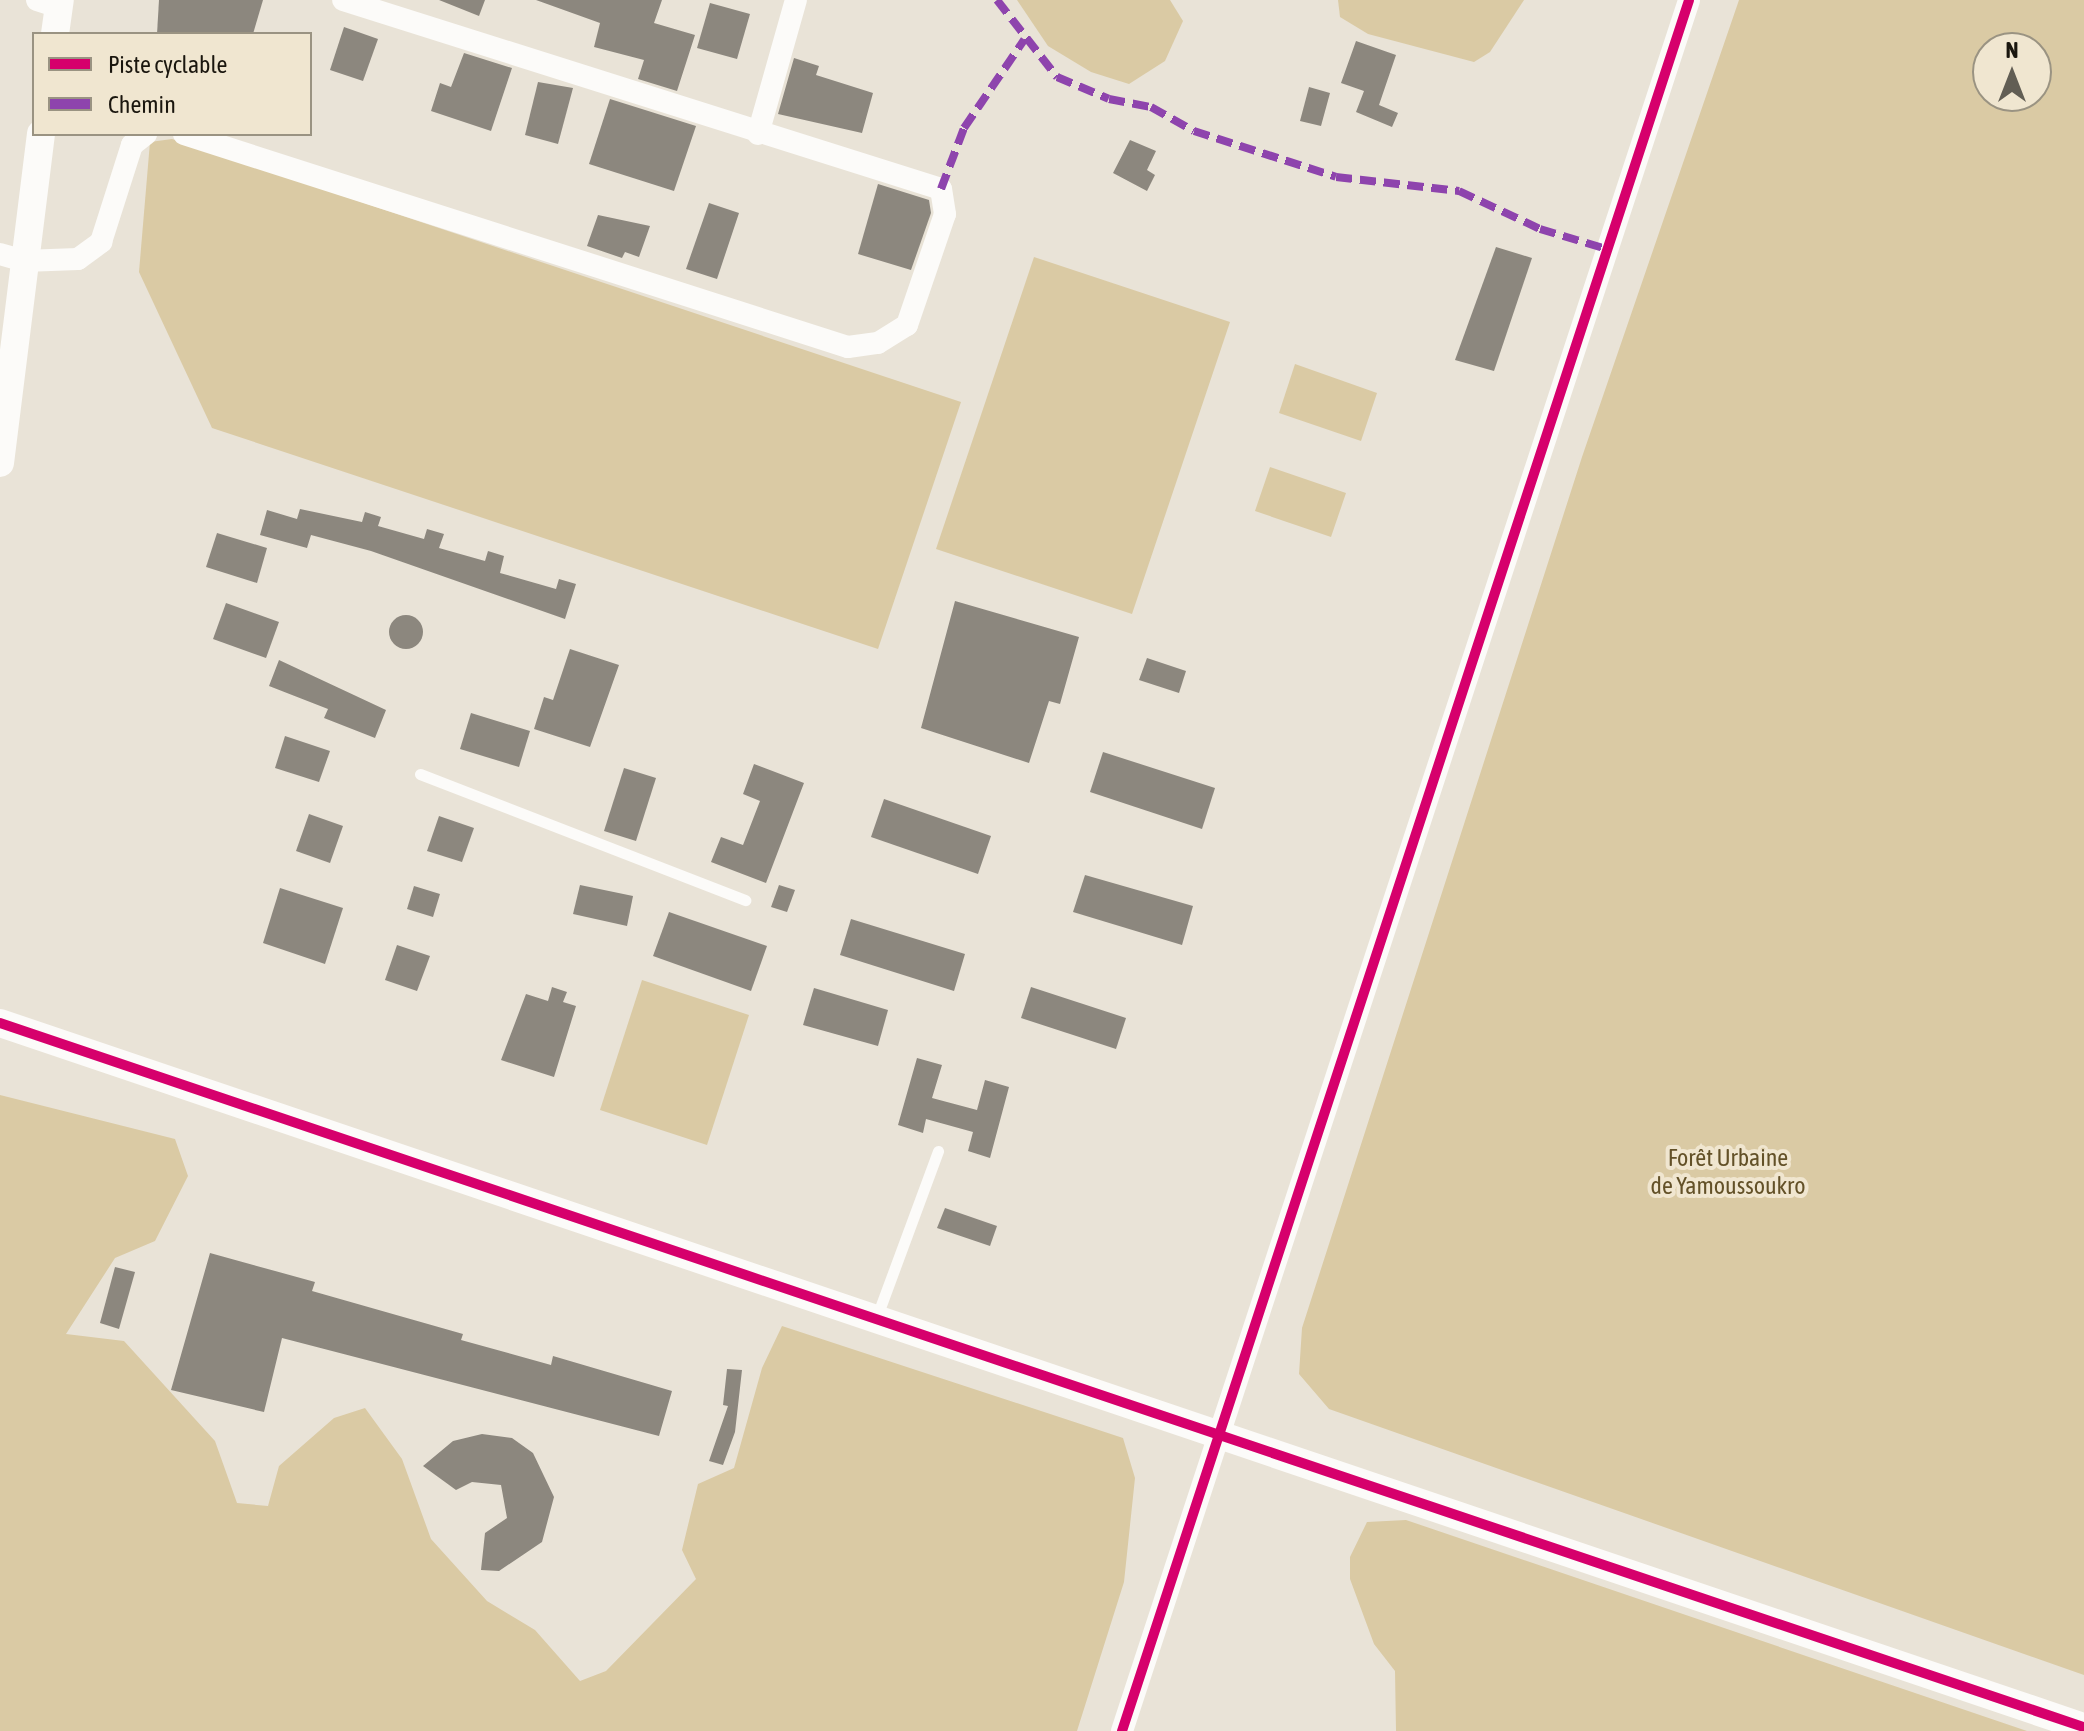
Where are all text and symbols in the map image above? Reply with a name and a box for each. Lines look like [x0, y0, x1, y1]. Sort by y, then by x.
legend [32, 32, 312, 136]
north arrow [1972, 32, 2052, 112]
text: N [2006, 37, 2018, 63]
text: Piste cyclable [108, 51, 227, 78]
text: Chemin [108, 91, 176, 118]
park label: Forêt Urbaine de Yamoussoukro [1651, 1144, 1805, 1200]

